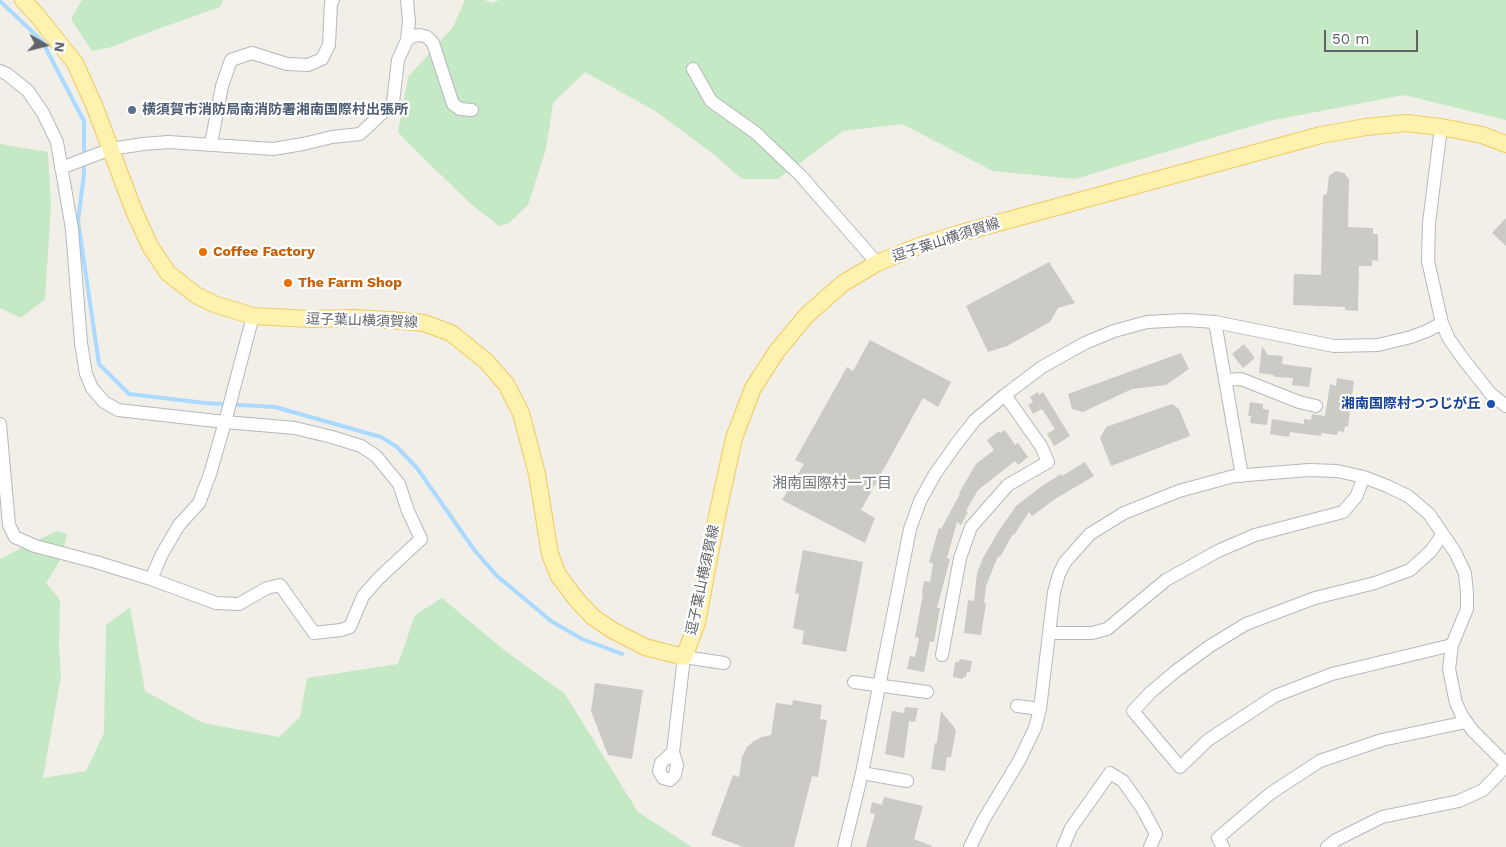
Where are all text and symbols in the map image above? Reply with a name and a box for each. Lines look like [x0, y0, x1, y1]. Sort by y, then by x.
north arrow [20, 20, 70, 70]
scale bar [1326, 20, 1420, 52]
text: 50 m [1332, 30, 1369, 48]
text: N [51, 41, 68, 53]
place label: 横須賀市消防局南消防署湘南国際村出張所 [142, 102, 408, 118]
marker: 横須賀市消防局南消防署湘南国際村出張所 [126, 104, 138, 116]
street label: 逗子葉山横須賀線 [890, 215, 1002, 265]
place label: Coffee Factory [213, 244, 315, 260]
marker: Coffee Factory [197, 246, 209, 258]
place label: The Farm Shop [298, 275, 402, 291]
marker: The Farm Shop [282, 277, 294, 289]
street label: 逗子葉山横須賀線 [306, 311, 418, 331]
place label: 湘南国際村つつじが丘 [1341, 396, 1481, 412]
marker: 湘南国際村つつじが丘 [1485, 398, 1497, 410]
district label: 湘南国際村一丁目 [772, 475, 892, 493]
street label: 逗子葉山横須賀線 [683, 523, 723, 637]

